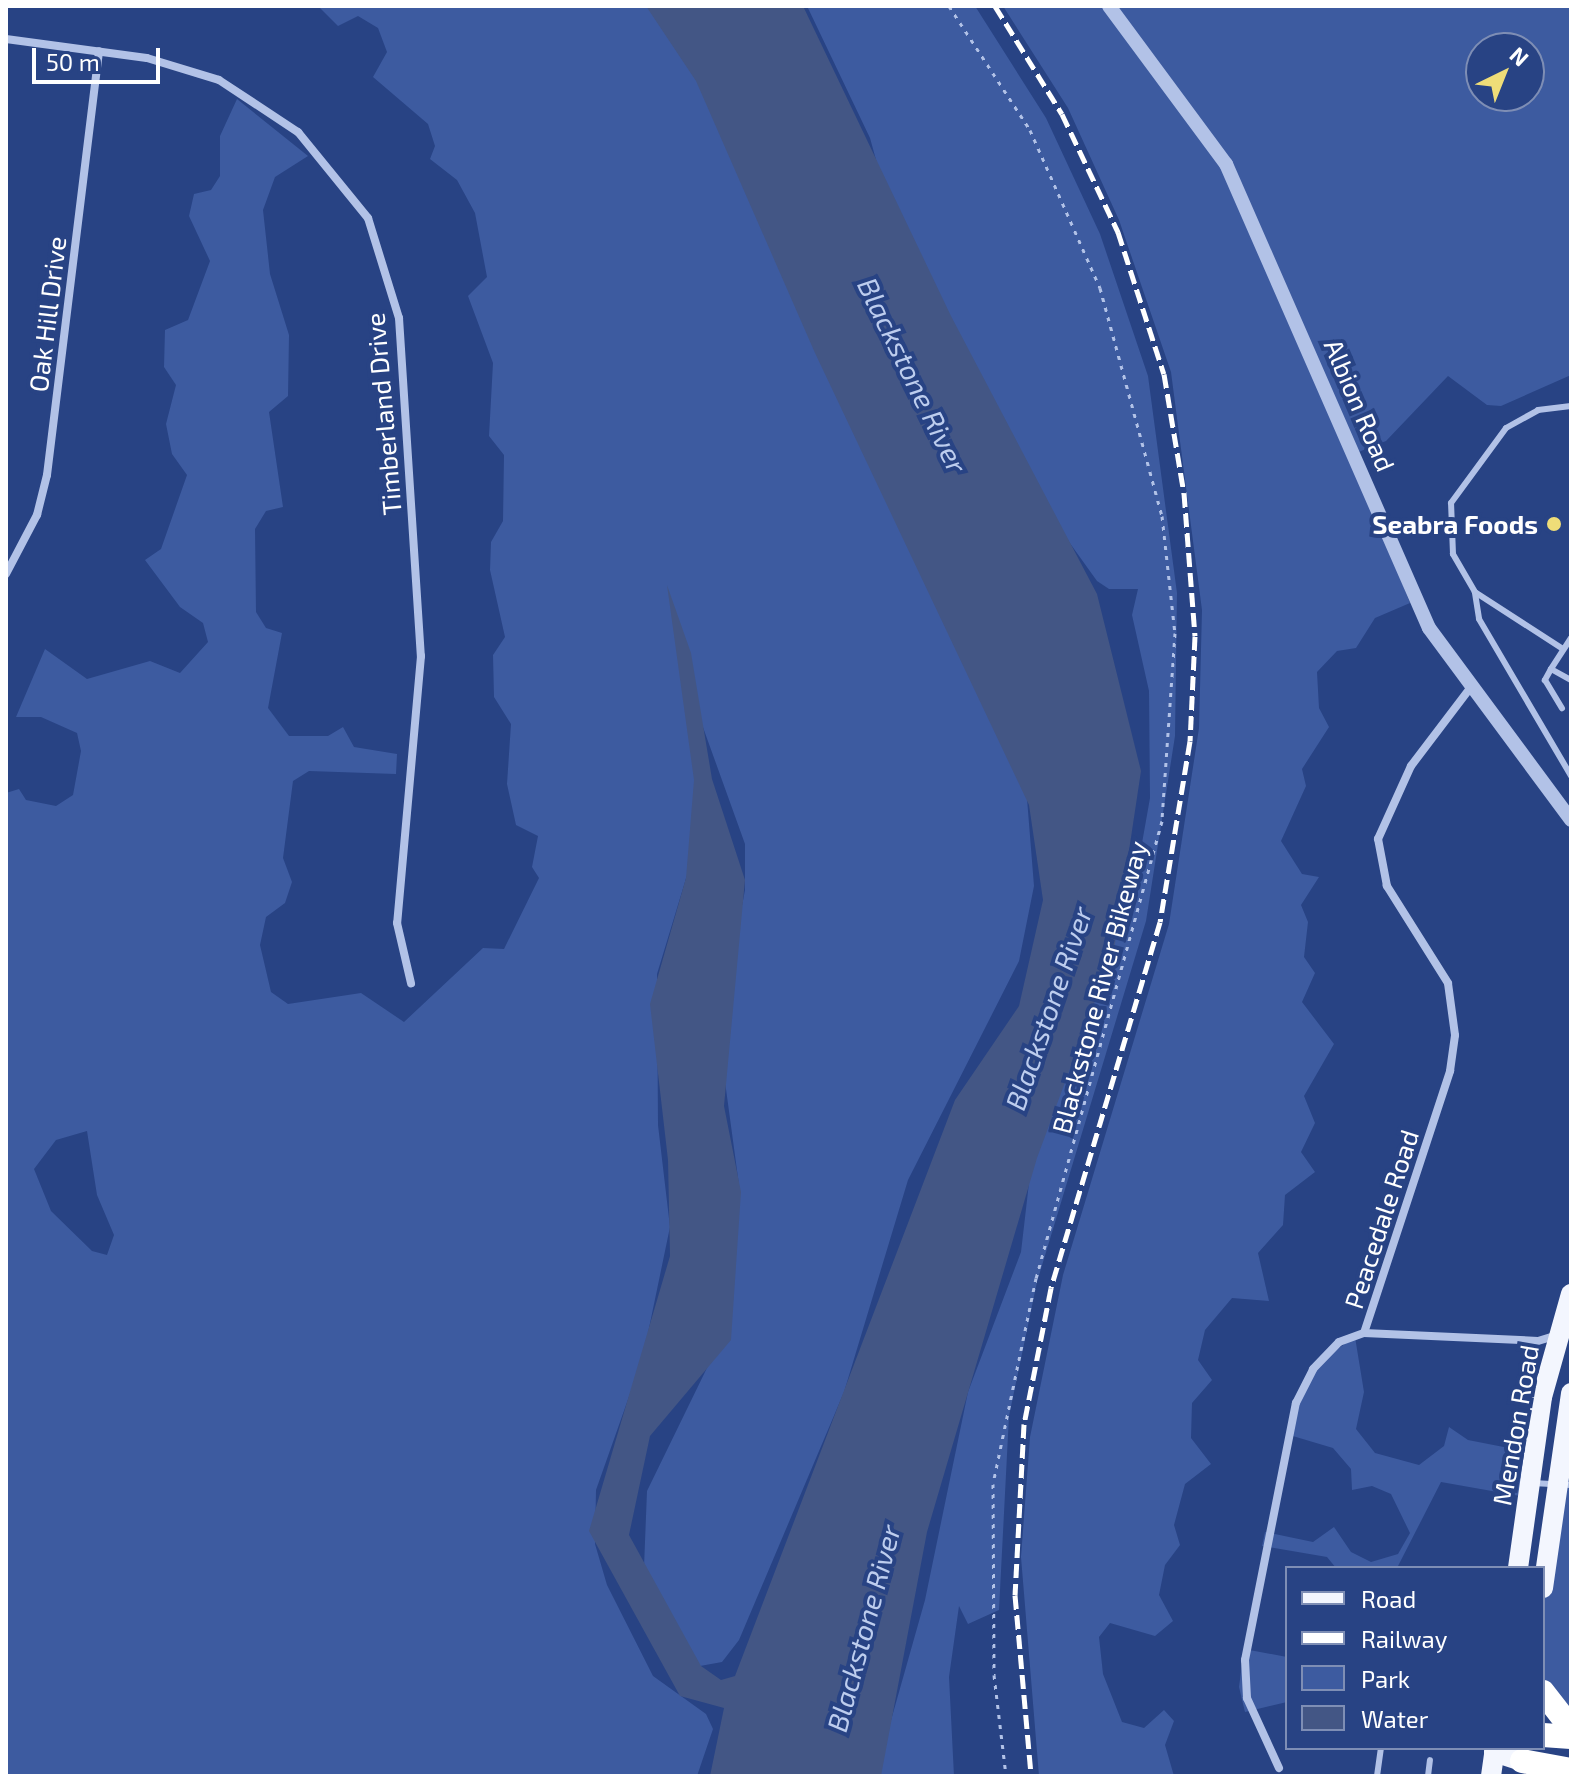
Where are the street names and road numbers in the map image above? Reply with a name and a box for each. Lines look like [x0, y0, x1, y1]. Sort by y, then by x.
street label: Oak Hill Drive [22, 234, 72, 394]
street label: Timberland Drive [359, 311, 407, 517]
street label: Albion Road [1318, 334, 1402, 476]
street label: Blackstone River Bikeway [1045, 837, 1153, 1137]
street label: Peacedale Road [1337, 1126, 1425, 1312]
street label: Mendon Road [1486, 1342, 1544, 1508]

